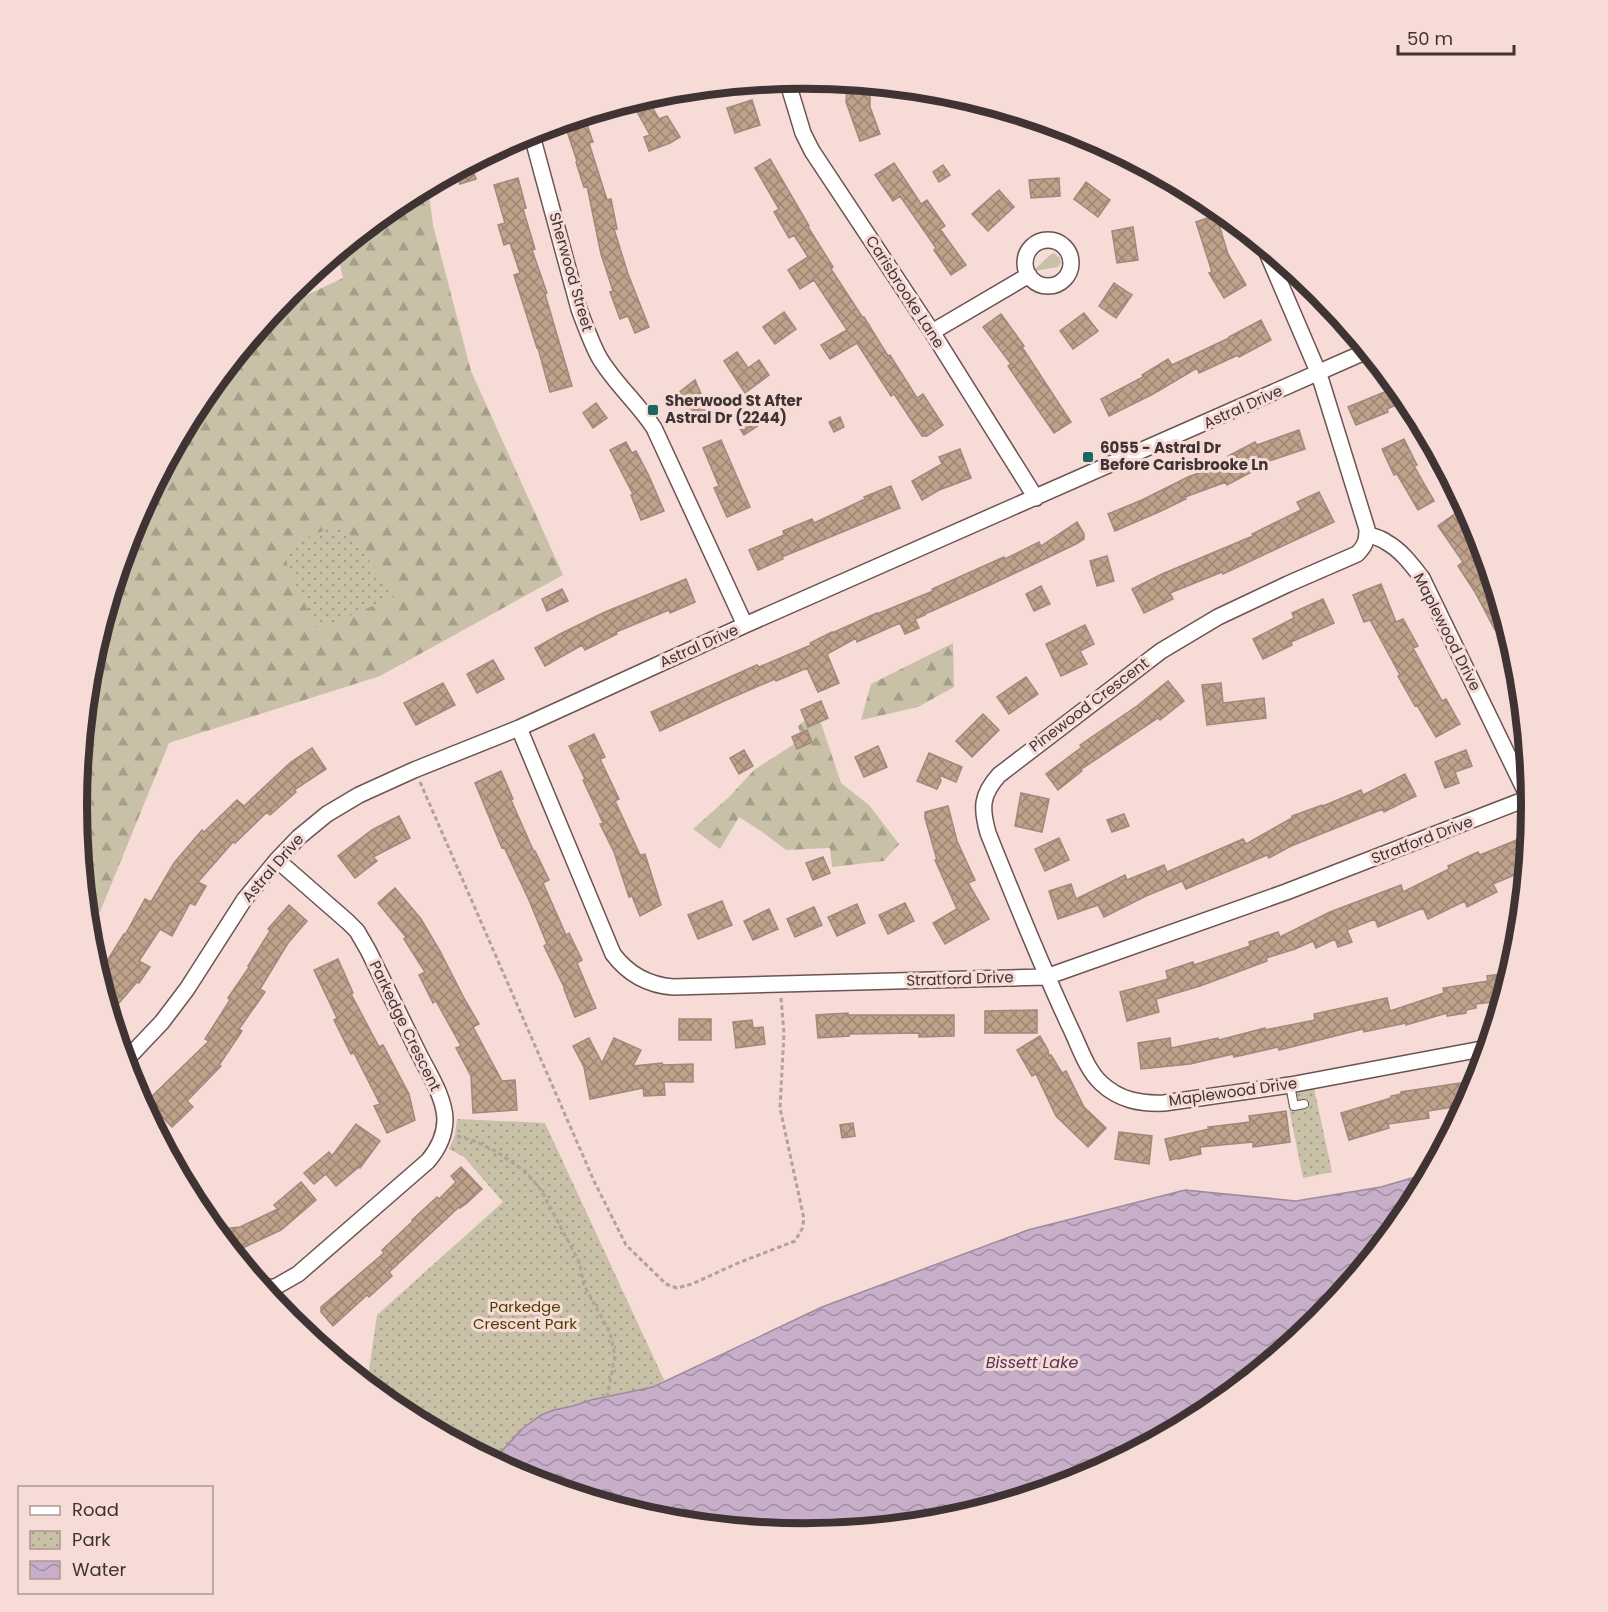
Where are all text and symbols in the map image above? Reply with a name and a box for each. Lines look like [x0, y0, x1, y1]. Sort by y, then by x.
scale bar [1398, 18, 1514, 56]
text: 50 m [1407, 26, 1453, 51]
street label: Sherwood Street [544, 210, 599, 334]
street label: Carisbrooke Lane [861, 231, 950, 352]
street label: Astral Drive [1200, 380, 1286, 433]
place label: Sherwood St After Astral Dr (2244) [665, 390, 803, 428]
marker: Sherwood St After Astral Dr (2244) [646, 403, 660, 417]
place label: 6055 - Astral Dr Before Carisbrooke Ln [1100, 437, 1268, 475]
marker: 6055 - Astral Dr Before Carisbrooke Ln [1081, 450, 1095, 464]
street label: Maplewood Drive [1409, 569, 1486, 694]
street label: Astral Drive [656, 619, 742, 672]
street label: Pinewood Crescent [1025, 653, 1153, 757]
street label: Stratford Drive [1368, 810, 1476, 869]
street label: Astral Drive [237, 829, 308, 906]
street label: Parkedge Crescent [365, 957, 446, 1095]
street label: Stratford Drive [906, 966, 1014, 991]
street label: Maplewood Drive [1167, 1072, 1298, 1111]
park label: Parkedge Crescent Park [473, 1296, 577, 1334]
water label: Bissett Lake [986, 1351, 1078, 1374]
legend [18, 1486, 213, 1594]
text: Road [72, 1497, 119, 1522]
text: Park [72, 1527, 111, 1552]
text: Water [72, 1557, 126, 1582]

